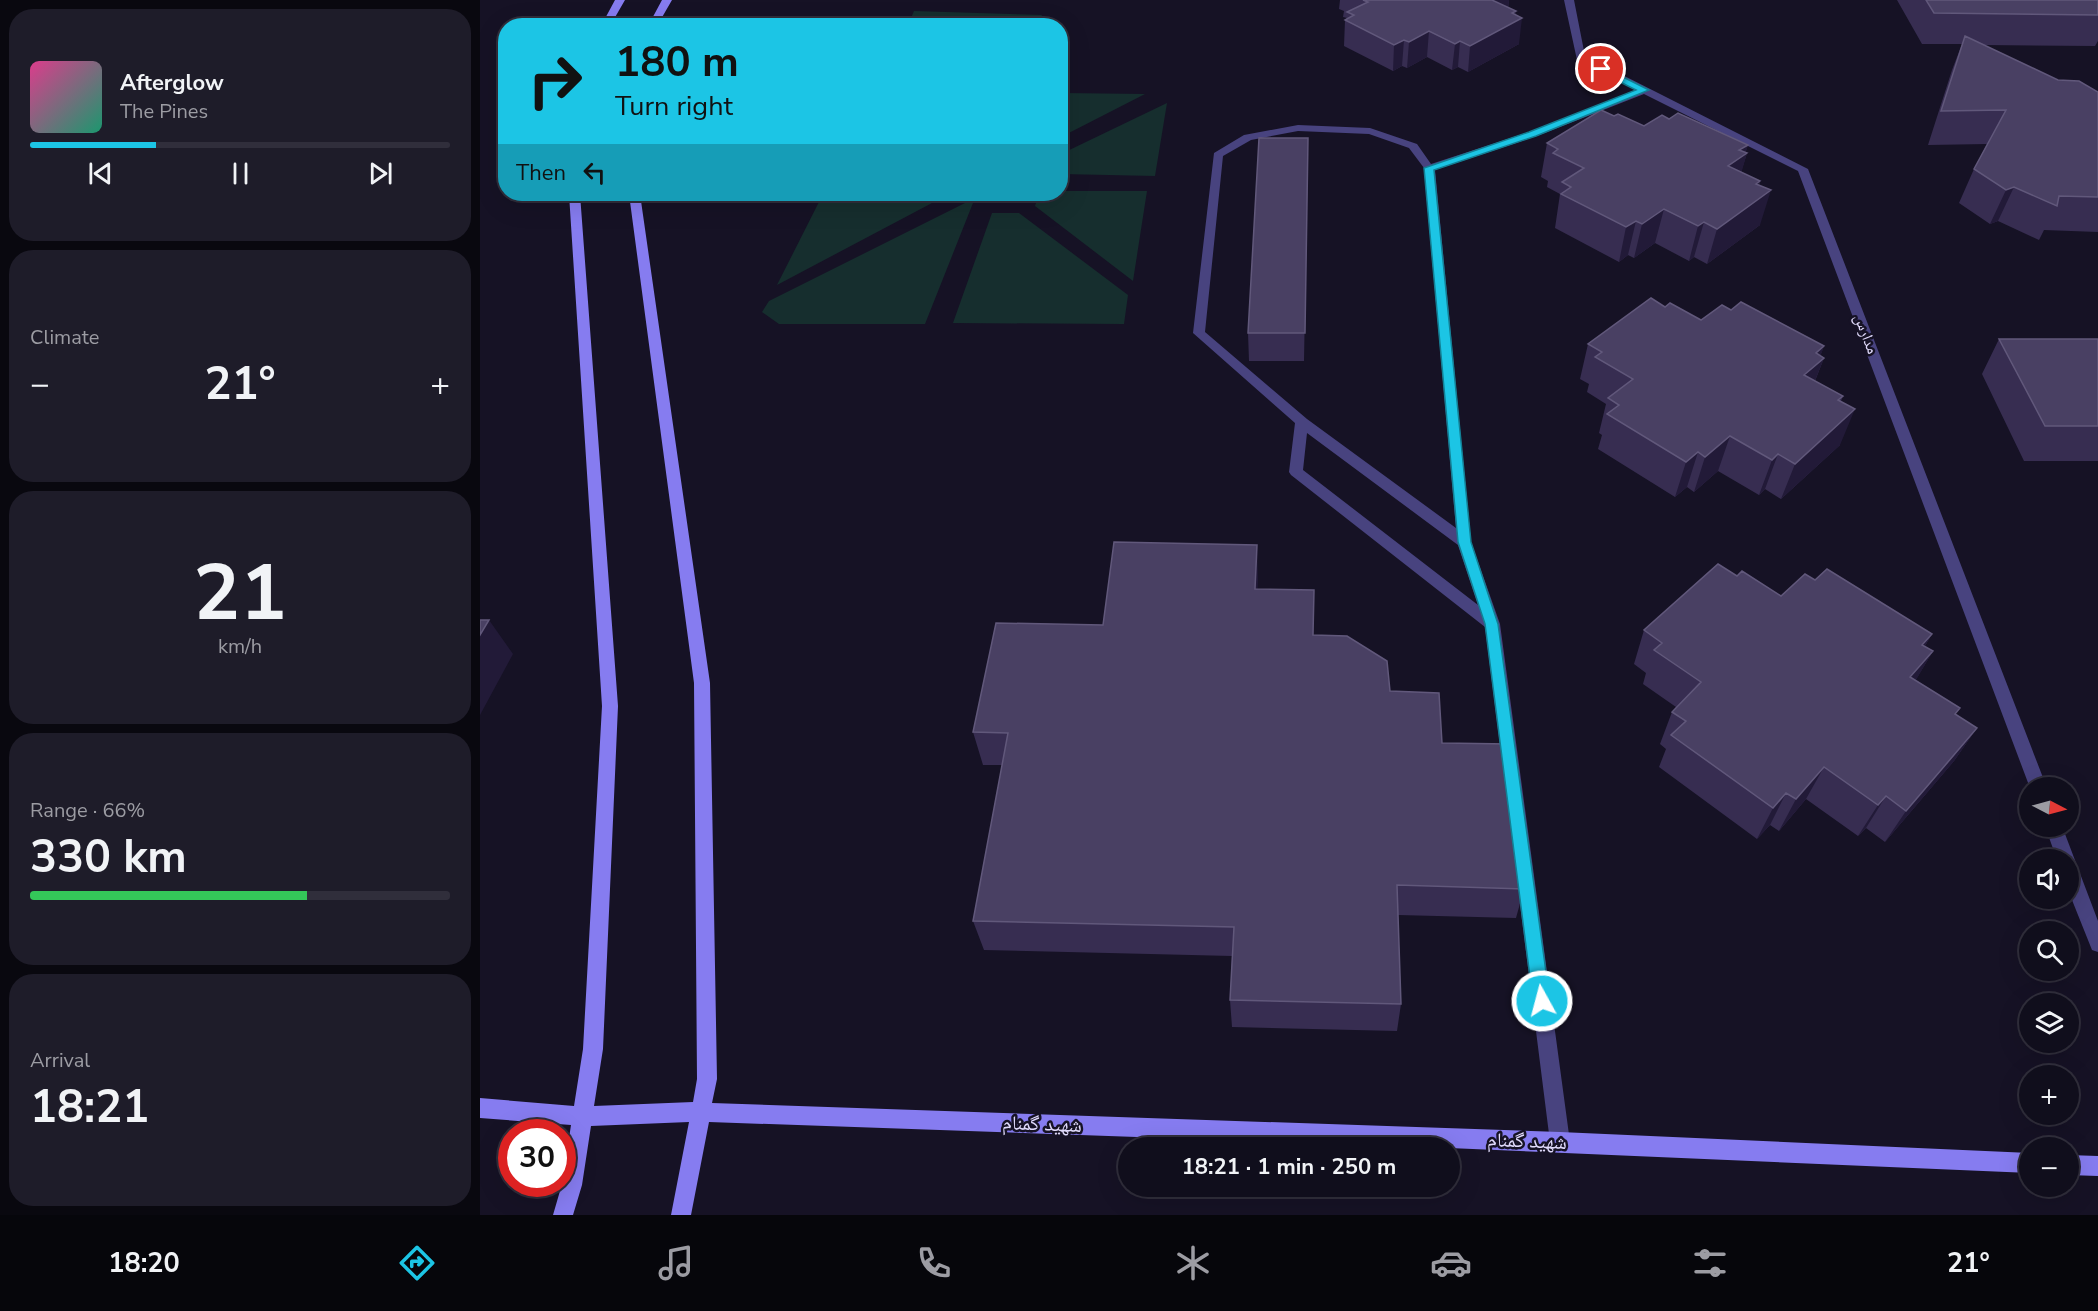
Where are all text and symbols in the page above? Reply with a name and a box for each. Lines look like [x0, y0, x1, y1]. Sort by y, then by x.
text: 180 m [615, 34, 739, 91]
icon: right [516, 42, 594, 120]
pin [1575, 43, 1626, 94]
icon: arrive [1584, 52, 1617, 85]
text: Afterglow [120, 68, 224, 98]
text: Turn right [615, 88, 733, 125]
text: The Pines [120, 98, 208, 125]
icon: left [578, 156, 611, 189]
icon: previous [84, 157, 117, 190]
icon: pause [224, 157, 257, 190]
icon: next [364, 157, 397, 190]
text: Then [516, 158, 566, 188]
street label: مدارس [1848, 311, 1884, 357]
text: Climate [30, 324, 99, 351]
text: 21° [204, 354, 276, 415]
text: − [30, 362, 50, 407]
text: + [430, 362, 450, 407]
text: 21 [193, 540, 287, 647]
text: km/h [218, 633, 262, 660]
north arrow [2019, 777, 2079, 837]
map controls [2019, 777, 2079, 1197]
text: Range · 66% [30, 797, 145, 824]
text: 330 km [30, 827, 187, 888]
button: sound [2019, 849, 2079, 909]
button: search [2019, 921, 2079, 981]
position arrow [1510, 969, 1574, 1033]
button: layers [2019, 993, 2079, 1053]
text: Arrival [30, 1047, 90, 1074]
button: + [2019, 1065, 2079, 1125]
text: 18:21 [30, 1077, 149, 1138]
street label: شهید گمنام [1002, 1109, 1082, 1139]
speed limit sign: 30 [498, 1119, 576, 1197]
street label: شهید گمنام [1487, 1126, 1567, 1156]
button: − [2019, 1137, 2079, 1197]
text: 18:21 · 1 min · 250 m [1182, 1152, 1396, 1182]
icon: directions [396, 1242, 438, 1284]
icon: music [655, 1242, 697, 1284]
icon: phone [913, 1242, 955, 1284]
icon: climate [1172, 1242, 1214, 1284]
icon: car [1430, 1242, 1472, 1284]
icon: filters [1689, 1242, 1731, 1284]
text: 18:20 [108, 1245, 180, 1282]
text: 21° [1947, 1245, 1990, 1282]

